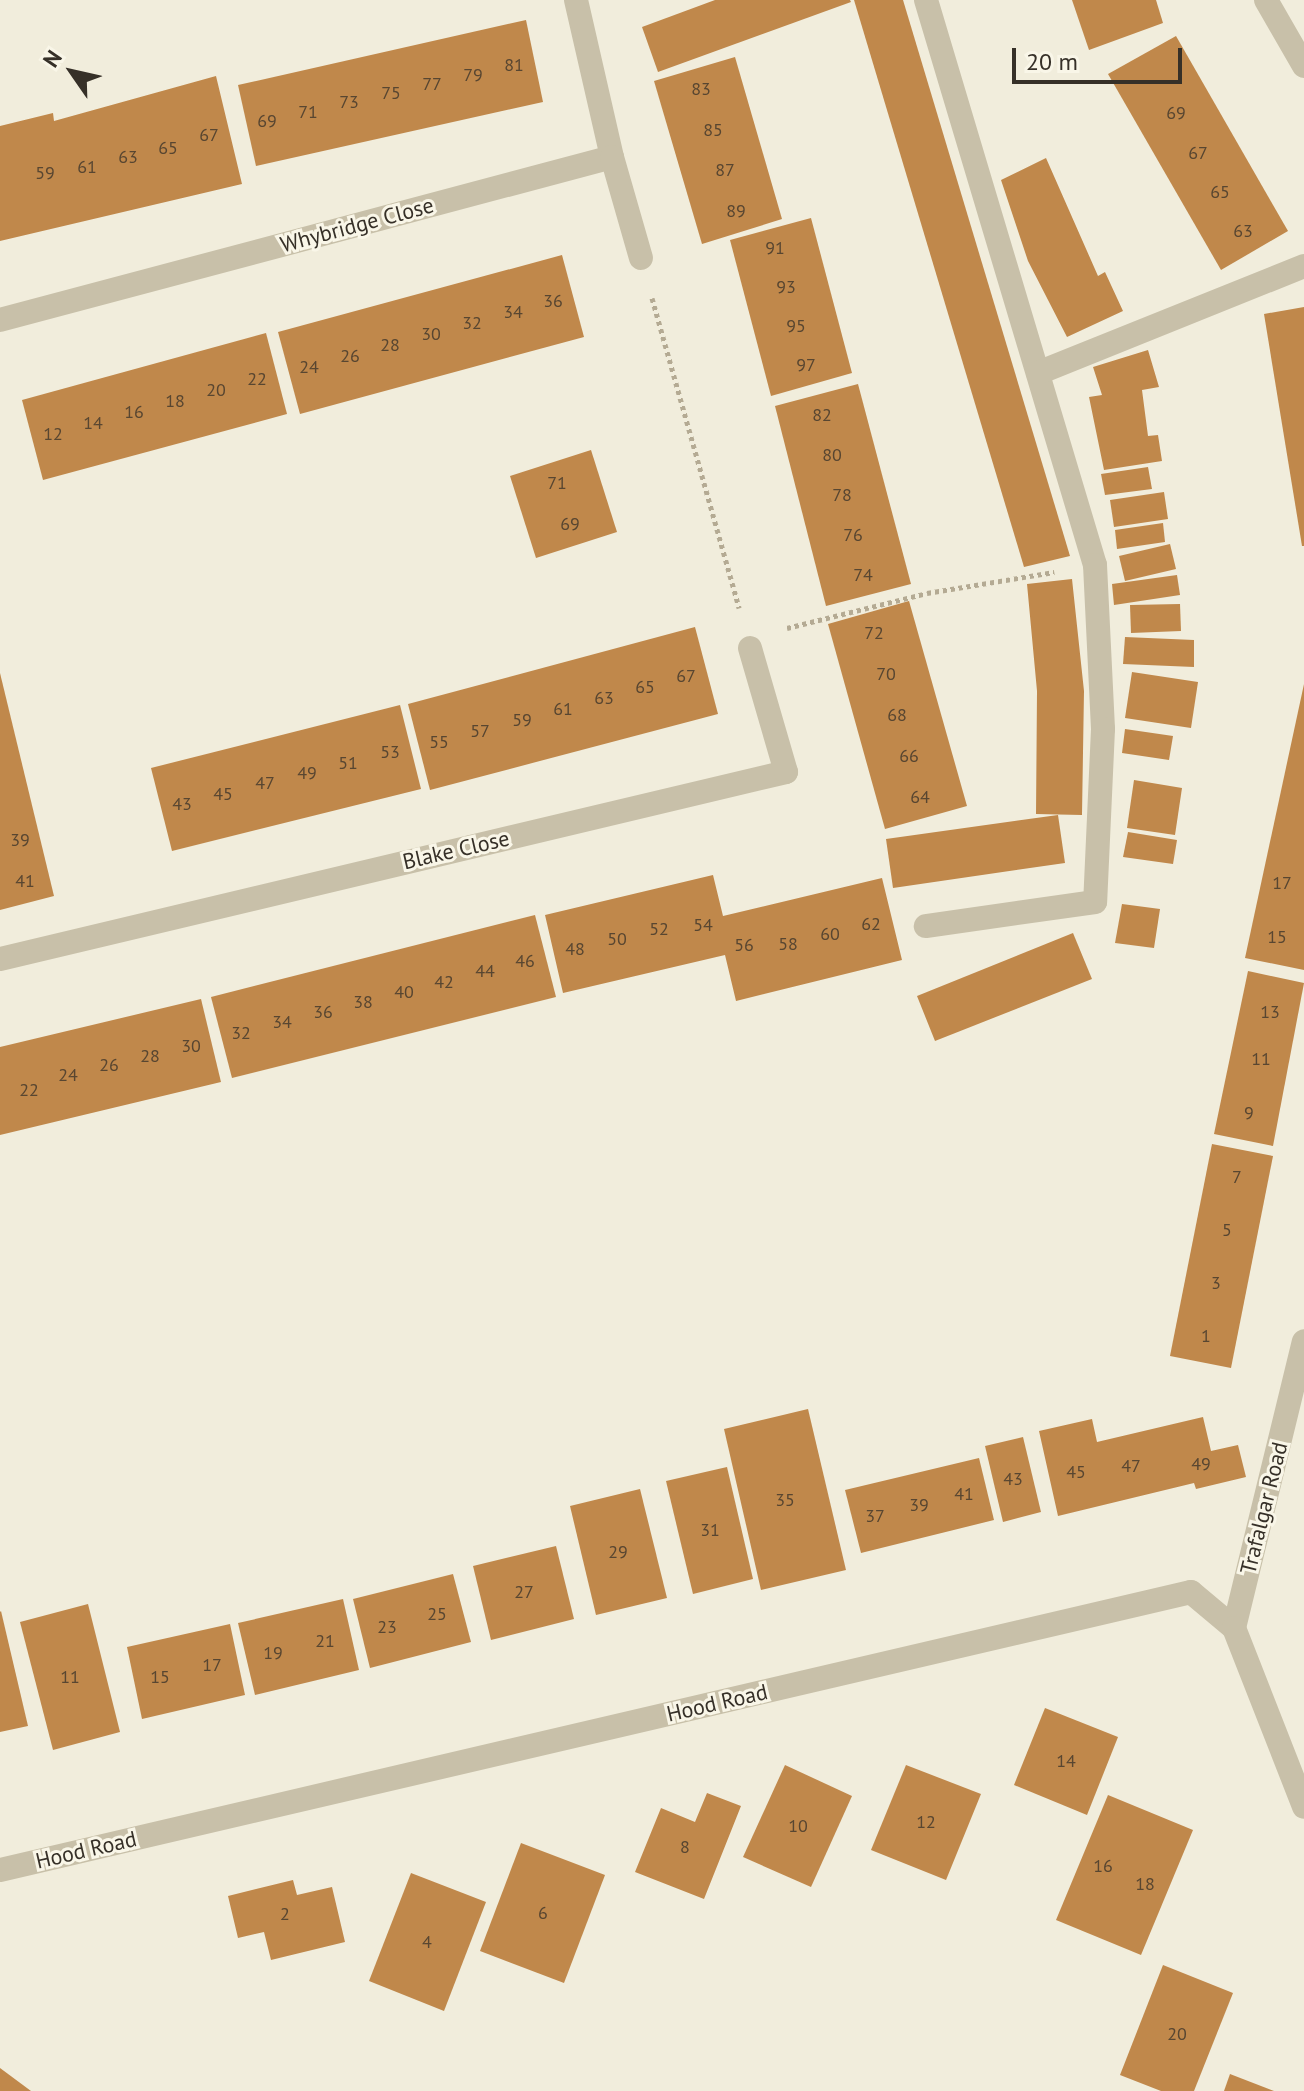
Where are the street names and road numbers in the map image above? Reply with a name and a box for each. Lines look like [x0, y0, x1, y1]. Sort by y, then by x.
street label: Whybridge Close [277, 192, 437, 258]
street label: Blake Close [400, 825, 512, 875]
street label: Trafalgar Road [1235, 1439, 1293, 1577]
street label: Hood Road [664, 1679, 770, 1727]
street label: Hood Road [33, 1826, 139, 1874]

